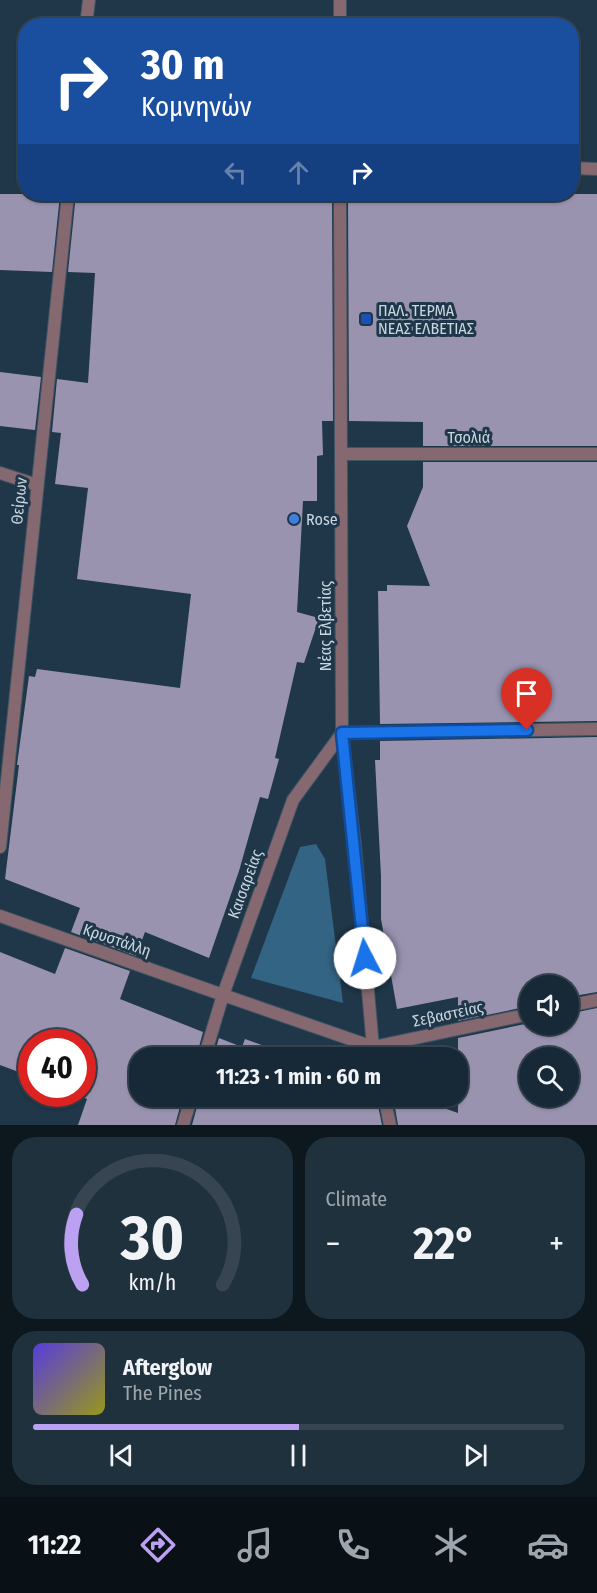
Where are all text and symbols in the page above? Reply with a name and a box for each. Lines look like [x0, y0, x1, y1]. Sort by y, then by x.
text: 30 m [141, 40, 225, 90]
icon: right [42, 42, 120, 120]
text: Κομνηνών [141, 91, 252, 123]
icon: left [219, 156, 252, 189]
icon: ahead [282, 156, 315, 189]
icon: right [345, 156, 378, 189]
place label: ΠΑΛ. ΤΕΡΜΑ ΝΕΑΣ ΕΛΒΕΤΙΑΣ [378, 301, 474, 338]
marker: ΠΑΛ. ΤΕΡΜΑ ΝΕΑΣ ΕΛΒΕΤΙΑΣ [359, 312, 373, 326]
street label: Τσολιά [448, 428, 490, 447]
street label: Θείρων [7, 476, 31, 525]
place label: Rose [306, 510, 338, 529]
marker: Rose [287, 512, 301, 526]
street label: Νέας Ελβετίας [316, 580, 335, 671]
pin [501, 668, 552, 730]
icon: arrive [510, 677, 543, 710]
street label: Καισαρείας [224, 847, 266, 921]
street label: Κρυστάλλη [80, 919, 154, 961]
position arrow [333, 926, 397, 990]
map controls [519, 975, 579, 1107]
button: sound [519, 975, 579, 1035]
street label: Σεβαστείας [411, 997, 485, 1031]
speed limit sign: 40 [18, 1029, 96, 1107]
button: search [519, 1047, 579, 1107]
text: 11:23 · 1 min · 60 m [216, 1063, 381, 1090]
text: Climate [326, 1187, 387, 1211]
text: 30 [119, 1201, 184, 1276]
text: 22° [413, 1217, 476, 1271]
text: − [326, 1224, 340, 1264]
text: + [549, 1224, 564, 1264]
text: km/h [128, 1270, 176, 1296]
text: Afterglow [123, 1354, 212, 1381]
text: The Pines [123, 1381, 202, 1405]
icon: previous [105, 1439, 138, 1472]
icon: pause [282, 1439, 315, 1472]
icon: next [459, 1439, 492, 1472]
icon: directions [137, 1524, 179, 1566]
icon: music [234, 1524, 276, 1566]
icon: phone [332, 1524, 374, 1566]
icon: climate [430, 1524, 472, 1566]
icon: car [527, 1524, 569, 1566]
text: 11:22 [28, 1529, 81, 1561]

